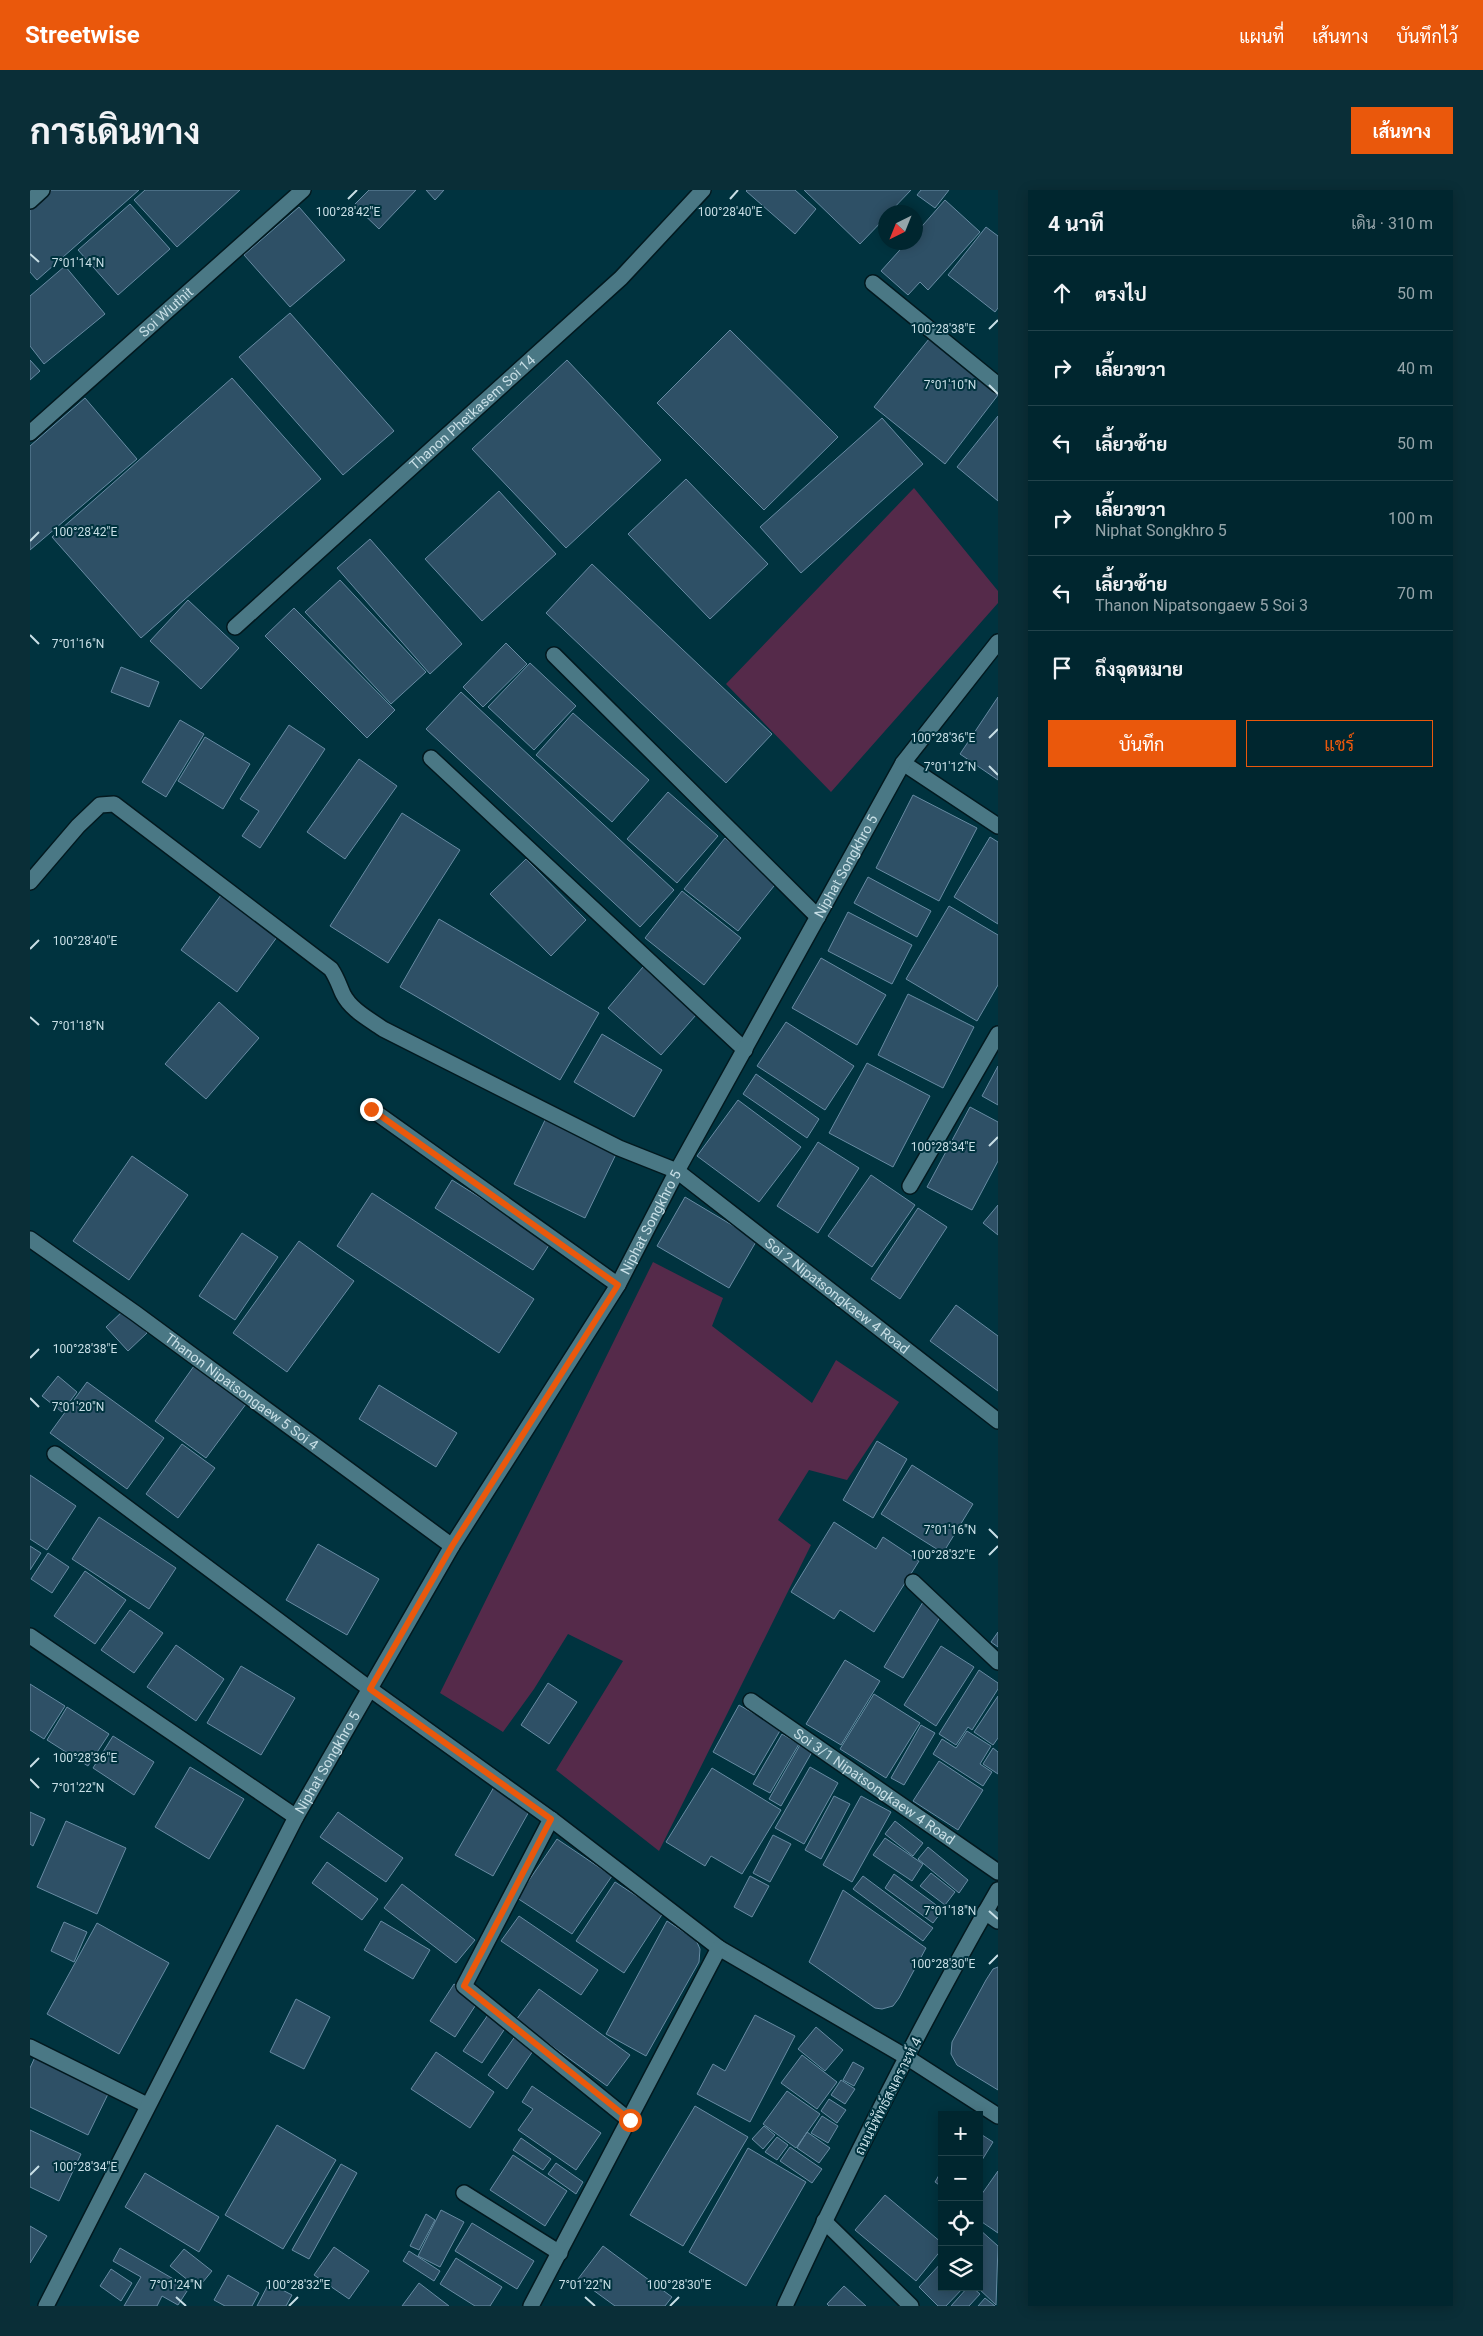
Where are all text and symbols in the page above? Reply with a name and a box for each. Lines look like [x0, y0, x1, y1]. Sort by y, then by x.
text: Streetwise [25, 21, 140, 49]
text: แผนที่ [1239, 26, 1284, 47]
text: เส้นทาง [1312, 26, 1368, 47]
text: บันทึกไว้ [1396, 26, 1458, 47]
button: เส้นทาง [1351, 107, 1453, 154]
text: การเดินทาง [30, 112, 200, 153]
text: 100°28'42"E [316, 205, 380, 219]
text: 100°28'40"E [698, 205, 762, 219]
north arrow [878, 205, 923, 250]
text: 4 นาที [1048, 212, 1104, 236]
text: เดิน · 310 m [1351, 214, 1433, 233]
text: 7°01'14"N [52, 256, 104, 270]
icon: ahead [1048, 279, 1076, 307]
street label: Soi Wiuthit [136, 283, 197, 340]
text: ตรงไป [1095, 283, 1147, 306]
text: 50 m [1397, 284, 1433, 303]
text: 100°28'38"E [911, 322, 975, 336]
street label: Thanon Phetkasem Soi 14 [406, 352, 538, 473]
icon: right [1048, 354, 1076, 382]
text: เลี้ยวขวา [1095, 358, 1166, 381]
text: 40 m [1397, 359, 1433, 378]
text: 7°01'10"N [924, 378, 976, 392]
icon: left [1048, 429, 1076, 457]
text: เลี้ยวซ้าย [1095, 433, 1167, 456]
text: 50 m [1397, 434, 1433, 453]
text: เลี้ยวขวา [1095, 498, 1166, 521]
icon: right [1048, 504, 1076, 532]
text: 100 m [1388, 509, 1433, 528]
text: Niphat Songkhro 5 [1095, 521, 1227, 540]
text: 100°28'42"E [53, 525, 117, 539]
text: เลี้ยวซ้าย [1095, 573, 1167, 596]
icon: left [1048, 579, 1076, 607]
text: 70 m [1397, 584, 1433, 603]
text: Thanon Nipatsongaew 5 Soi 3 [1095, 596, 1308, 615]
text: 7°01'16"N [52, 637, 104, 651]
icon: arrive [1048, 654, 1076, 682]
text: ถึงจุดหมาย [1095, 658, 1183, 681]
button: บันทึก [1048, 720, 1236, 767]
button: แชร์ [1246, 720, 1433, 767]
text: 100°28'36"E [911, 731, 975, 745]
text: 7°01'12"N [924, 760, 976, 774]
street label: Niphat Songkhro 5 [811, 812, 881, 921]
text: 100°28'40"E [53, 934, 117, 948]
text: 7°01'18"N [52, 1019, 104, 1033]
route end [360, 1098, 383, 1121]
text: 100°28'34"E [911, 1140, 975, 1154]
street label: Niphat Songkhro 5 [617, 1167, 684, 1277]
street label: Soi 2 Nipatsongkaew 4 Road [762, 1235, 912, 1357]
street label: Thanon Nipatsongaew 5 Soi 4 [162, 1330, 322, 1453]
text: 100°28'38"E [53, 1342, 117, 1356]
text: 7°01'20"N [52, 1400, 104, 1414]
text: 7°01'16"N [924, 1523, 976, 1537]
text: 100°28'32"E [911, 1548, 975, 1562]
street label: Niphat Songkhro 5 [292, 1708, 363, 1817]
street label: Soi 3/1 Nipatsongkaew 4 Road [791, 1725, 958, 1848]
text: 100°28'36"E [53, 1751, 117, 1765]
text: 7°01'22"N [52, 1781, 104, 1795]
text: 7°01'18"N [924, 1904, 976, 1918]
text: 100°28'30"E [911, 1957, 975, 1971]
street label: ถนนนิพัทธ์สงเคราะห์ 4 [850, 2034, 925, 2158]
route start [619, 2109, 642, 2132]
map controls [938, 2111, 983, 2291]
button: + [938, 2111, 983, 2156]
button: − [938, 2156, 983, 2201]
text: 100°28'34"E [53, 2160, 117, 2174]
button: locate [938, 2201, 983, 2246]
button: layers [938, 2246, 983, 2291]
text: 7°01'24"N [150, 2278, 202, 2292]
text: 100°28'32"E [266, 2278, 330, 2292]
text: 7°01'22"N [559, 2278, 611, 2292]
text: 100°28'30"E [647, 2278, 711, 2292]

